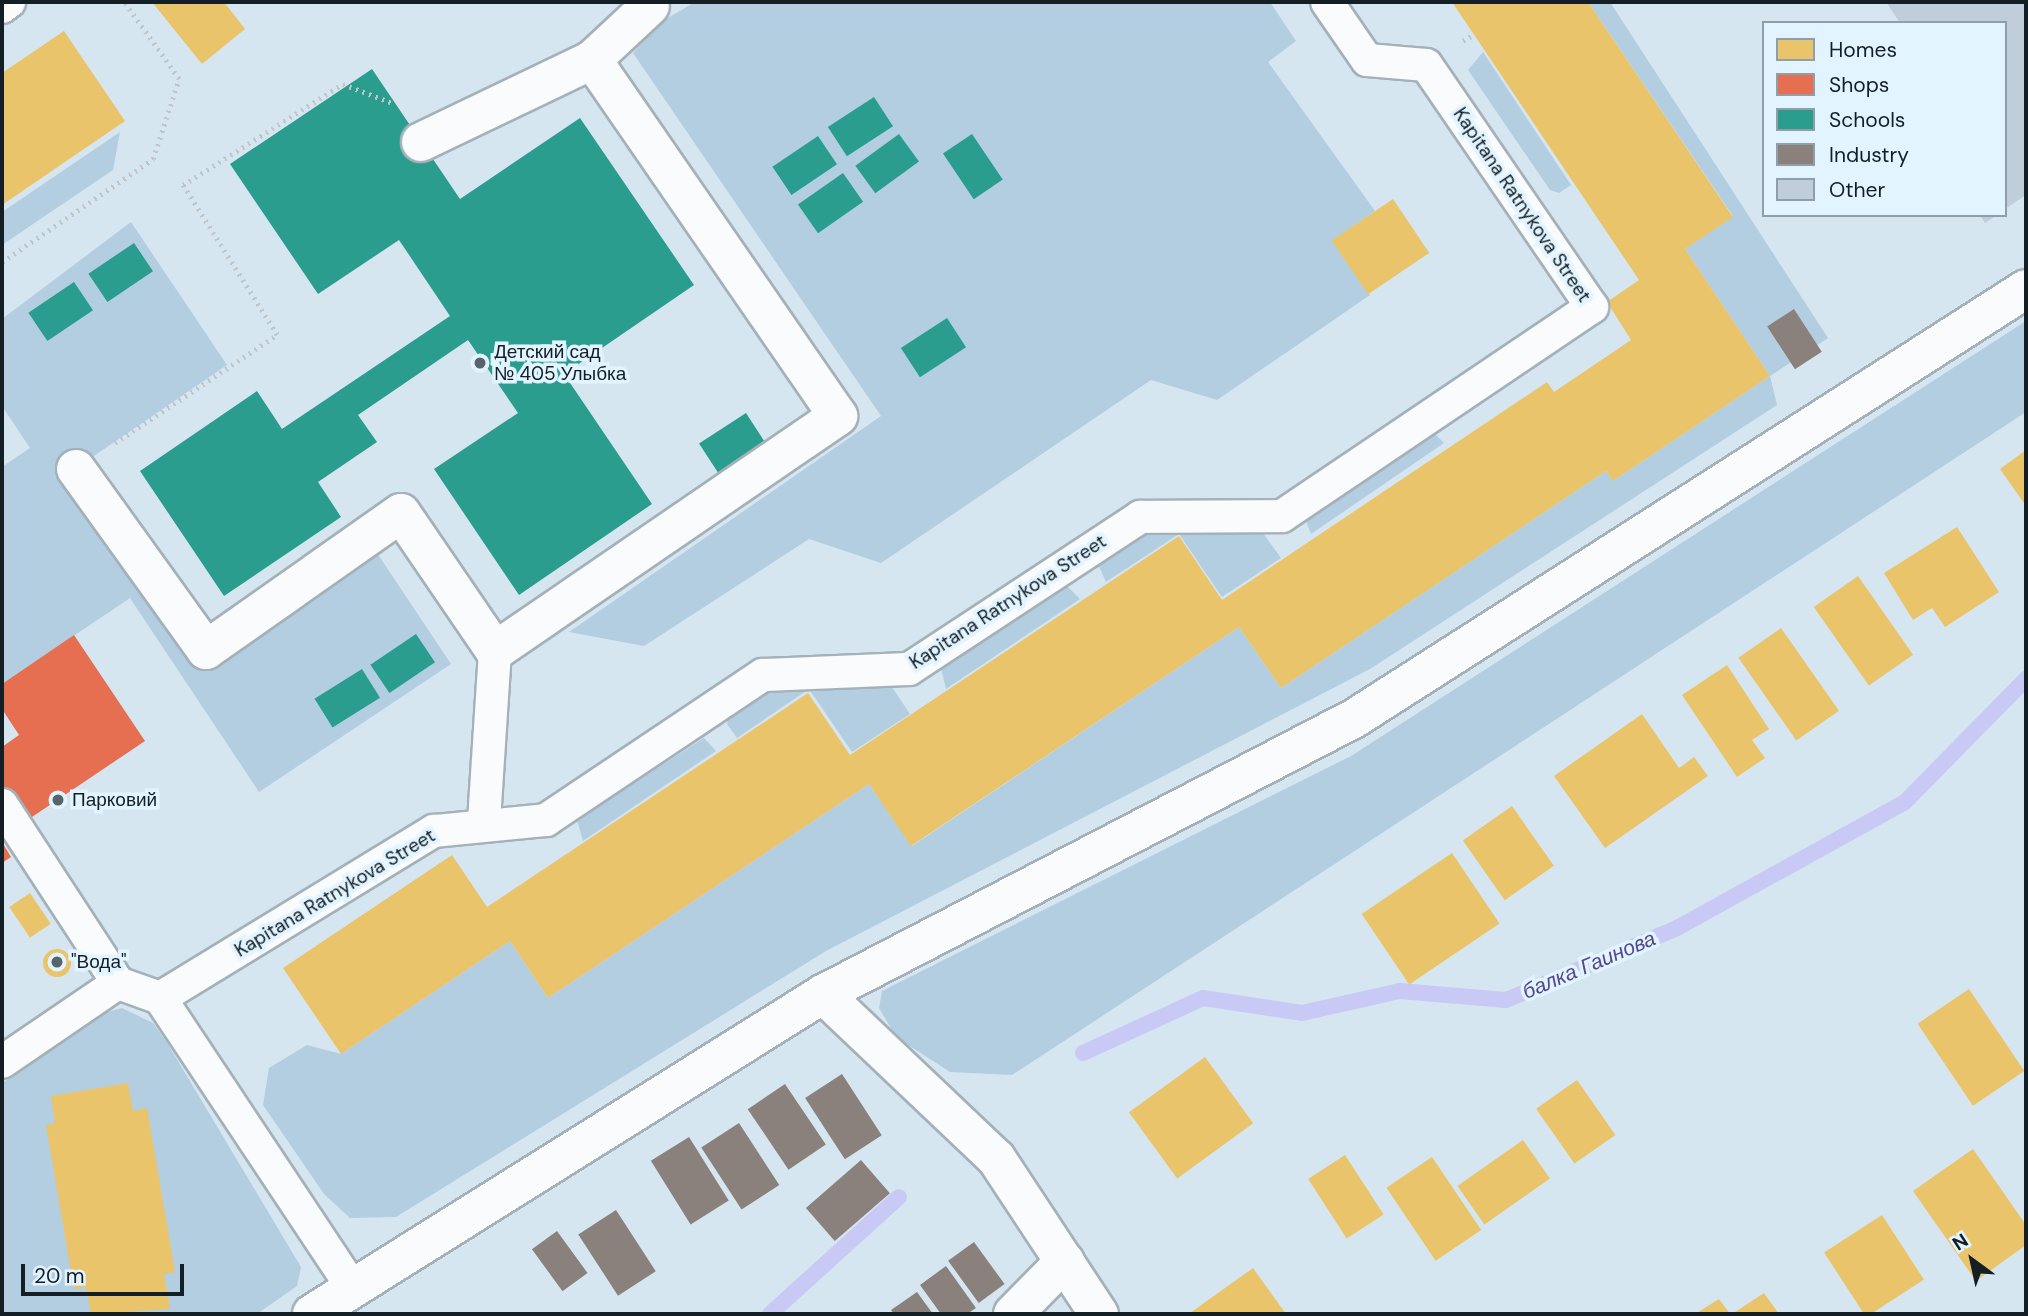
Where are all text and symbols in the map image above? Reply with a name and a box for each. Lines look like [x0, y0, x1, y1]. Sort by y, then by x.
legend [1762, 21, 2007, 217]
text: Homes [1829, 36, 1897, 64]
text: Shops [1829, 71, 1889, 99]
street label: Kapitana Ratnykova Street [1448, 103, 1596, 307]
text: Schools [1829, 106, 1905, 134]
text: Industry [1829, 141, 1909, 169]
text: Other [1829, 176, 1885, 204]
place label: Детский сад № 405 Улыбка [494, 341, 626, 385]
marker: Детский сад № 405 Улыбка [472, 355, 488, 371]
street label: Kapitana Ratnykova Street [905, 530, 1111, 674]
place label: Парковий [72, 789, 157, 811]
marker: Парковий [50, 792, 66, 808]
street label: Kapitana Ratnykova Street [231, 824, 439, 962]
water label: балка Гаинова [1519, 926, 1659, 1004]
place label: "Вода" [71, 951, 127, 973]
marker: "Вода" [49, 954, 65, 970]
north arrow [1937, 1225, 2007, 1295]
text: N [1948, 1228, 1973, 1256]
scale bar [24, 1250, 187, 1294]
text: 20 m [34, 1262, 85, 1290]

